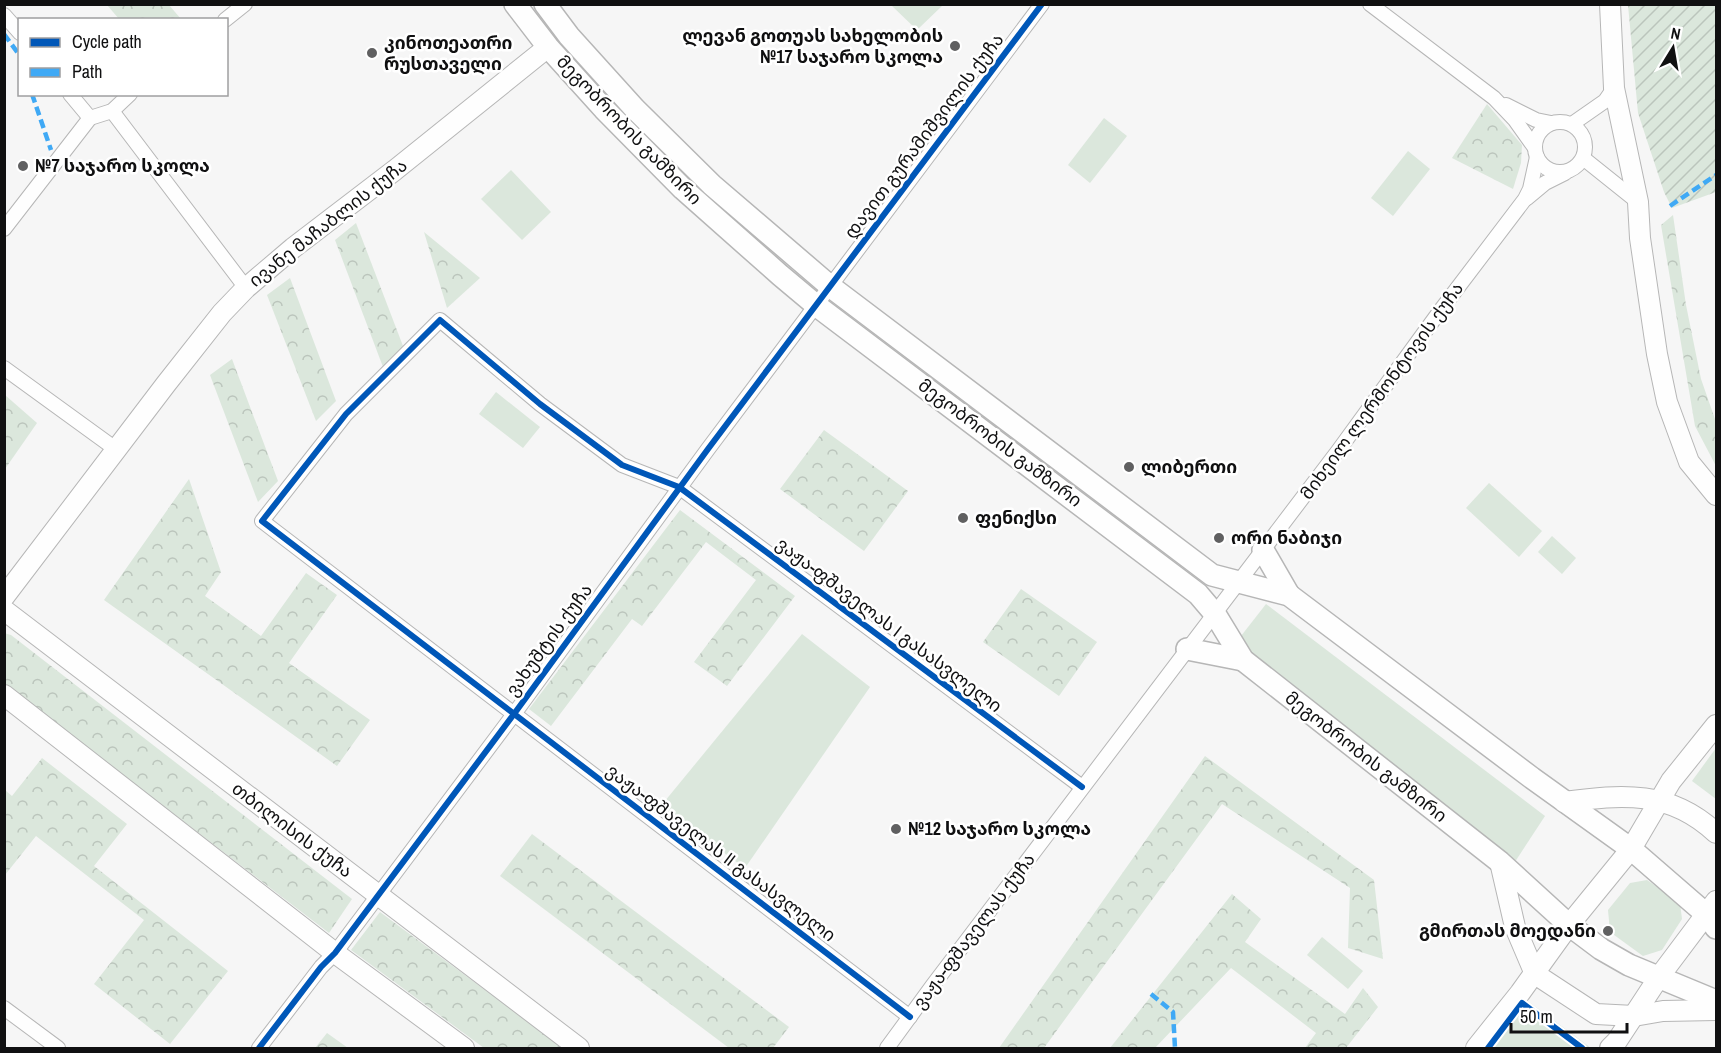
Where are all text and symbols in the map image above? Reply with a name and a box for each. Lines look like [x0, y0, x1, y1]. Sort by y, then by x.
legend [18, 18, 228, 96]
north arrow [1643, 18, 1703, 78]
text: N [1669, 22, 1683, 45]
place label: ლევან გოთუას სახელობის №17 საჯარო სკოლა [682, 23, 943, 69]
street label: დავით გურამიშვილის ქუჩა [838, 28, 1009, 244]
text: Cycle path [72, 29, 142, 54]
place label: კინოთეათრი რუსთაველი [384, 30, 513, 76]
marker: ლევან გოთუას სახელობის №17 საჯარო სკოლა [948, 39, 962, 53]
marker: კინოთეათრი რუსთაველი [365, 46, 379, 60]
street label: მეგობრობის გამზირი [551, 49, 708, 210]
text: Path [72, 59, 102, 84]
place label: №7 საჯარო სკოლა [35, 153, 210, 178]
street label: ივანე მაჩაბლის ქუჩა [243, 153, 412, 292]
marker: №7 საჯარო სკოლა [16, 159, 30, 173]
street label: მიხეილ ლერმონტოვის ქუჩა [1294, 277, 1469, 504]
street label: მეგობრობის გამზირი [913, 373, 1087, 513]
place label: ლიბერთი [1141, 454, 1237, 479]
marker: ლიბერთი [1122, 460, 1136, 474]
place label: ფენიქსი [975, 505, 1057, 530]
marker: ფენიქსი [956, 511, 970, 525]
place label: ორი ნაბიჯი [1231, 525, 1342, 550]
street label: ვაჟა-ფშაველას I გასასვლელი [771, 531, 1008, 718]
marker: ორი ნაბიჯი [1212, 531, 1226, 545]
street label: ვახუშტის ქუჩა [499, 578, 598, 701]
street label: მეგობრობის გამზირი [1280, 685, 1453, 828]
street label: ვაჟა-ფშაველას II გასასვლელი [601, 758, 841, 947]
street label: თბილისის ქუჩა [227, 776, 358, 883]
place label: №12 საჯარო სკოლა [908, 816, 1091, 841]
marker: №12 საჯარო სკოლა [889, 822, 903, 836]
street label: ვაჟა-ფშაველას ქუჩა [907, 848, 1041, 1014]
place label: გმირთას მოედანი [1419, 918, 1596, 943]
marker: გმირთას მოედანი [1601, 924, 1615, 938]
scale bar [1511, 996, 1626, 1034]
text: 50 m [1520, 1004, 1553, 1029]

